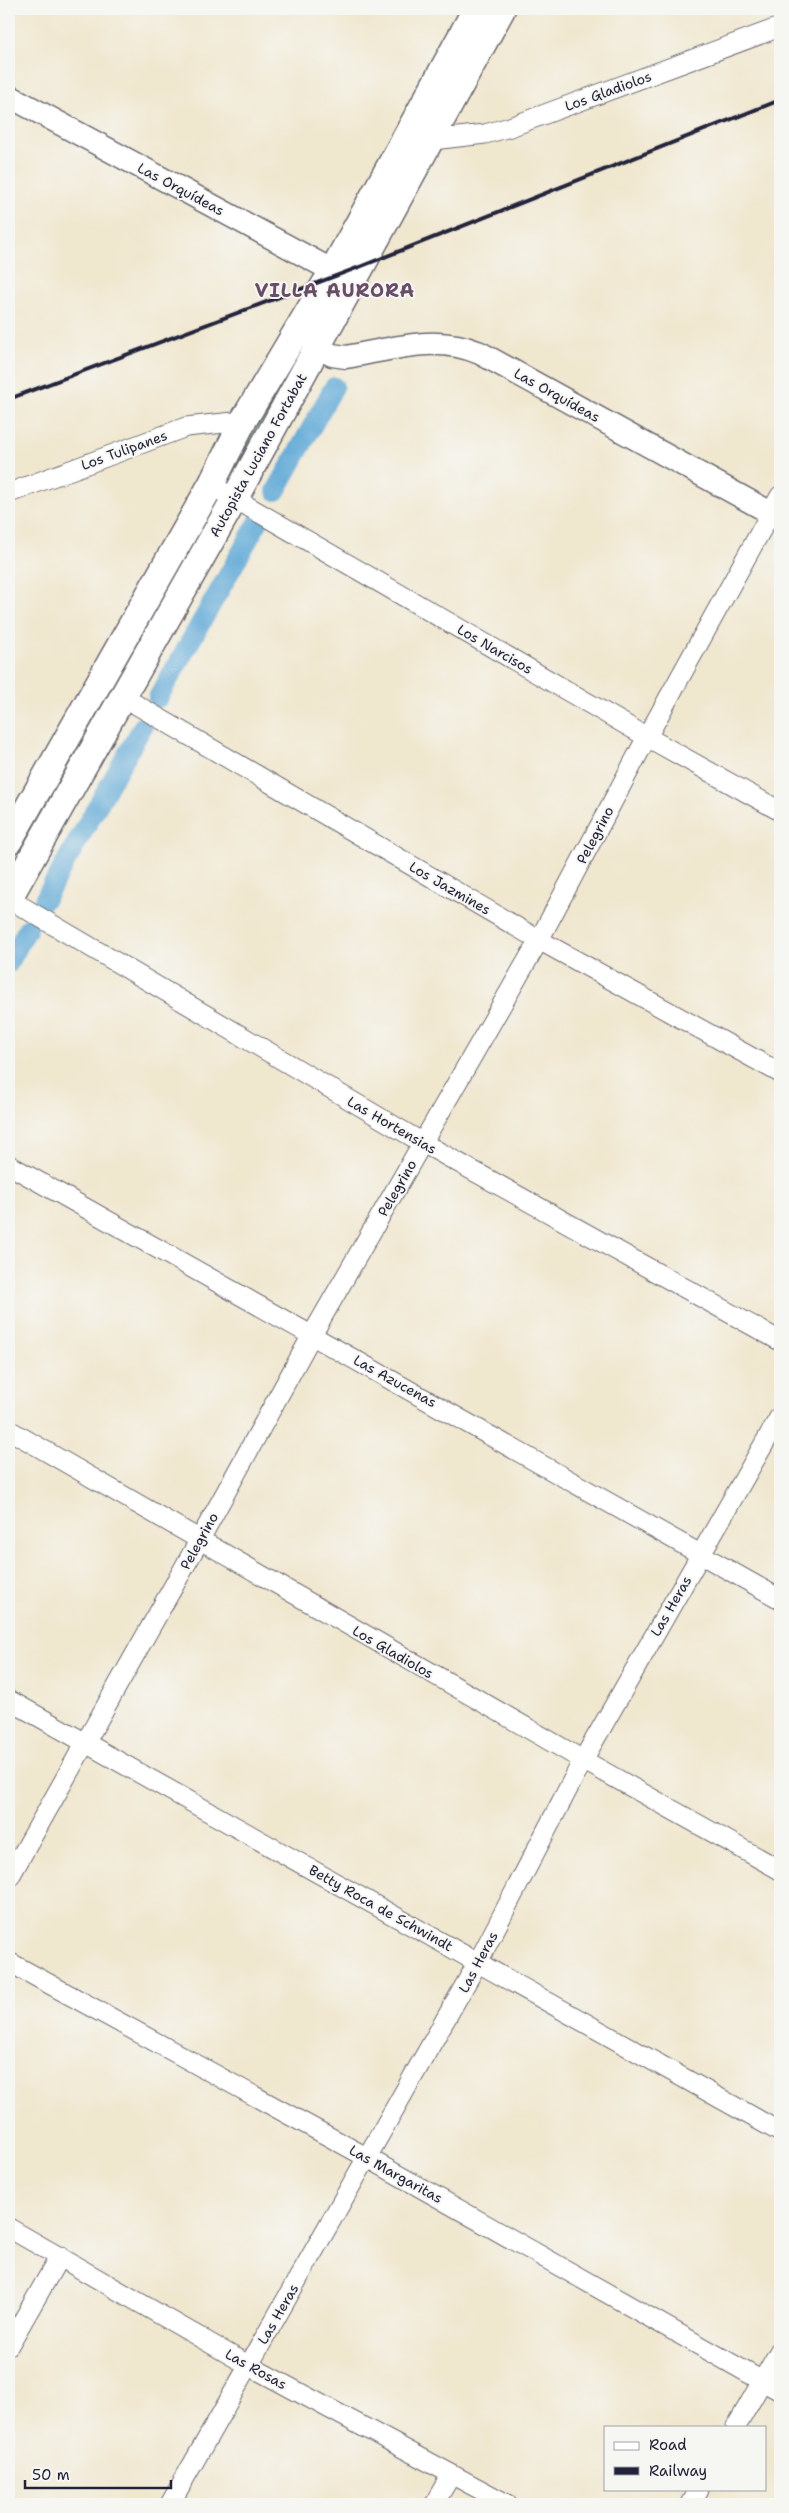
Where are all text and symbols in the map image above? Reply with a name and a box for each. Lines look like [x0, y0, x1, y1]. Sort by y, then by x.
street label: Los Gladiolos [562, 67, 654, 115]
street label: Las Orquídeas [134, 159, 228, 219]
district label: VILLA AURORA [255, 278, 415, 303]
street label: Las Orquídeas [511, 364, 603, 426]
street label: Autopista Luciano Fortabat [205, 370, 311, 540]
street label: Los Tulipanes [78, 426, 170, 474]
street label: Los Narcisos [454, 620, 536, 678]
street label: Pelegrino [572, 803, 618, 867]
street label: Los Jazmines [406, 857, 494, 919]
street label: Las Hortensias [344, 1092, 440, 1158]
street label: Pelegrino [374, 1156, 420, 1220]
street label: Las Azucenas [350, 1351, 440, 1411]
street label: Pelegrino [176, 1509, 222, 1573]
street label: Las Heras [646, 1572, 696, 1640]
street label: Los Gladiolos [349, 1621, 437, 1683]
street label: Betty Roca de Schwindt [306, 1861, 456, 1955]
street label: Las Heras [454, 1928, 502, 1996]
street label: Las Margaritas [346, 2141, 446, 2207]
street label: Las Heras [253, 2280, 303, 2348]
street label: Las Rosas [222, 2345, 290, 2393]
legend [604, 2426, 766, 2490]
text: Road [649, 2435, 687, 2455]
scale bar [25, 2458, 171, 2490]
text: Railway [649, 2461, 707, 2481]
text: 50 m [32, 2465, 70, 2485]

